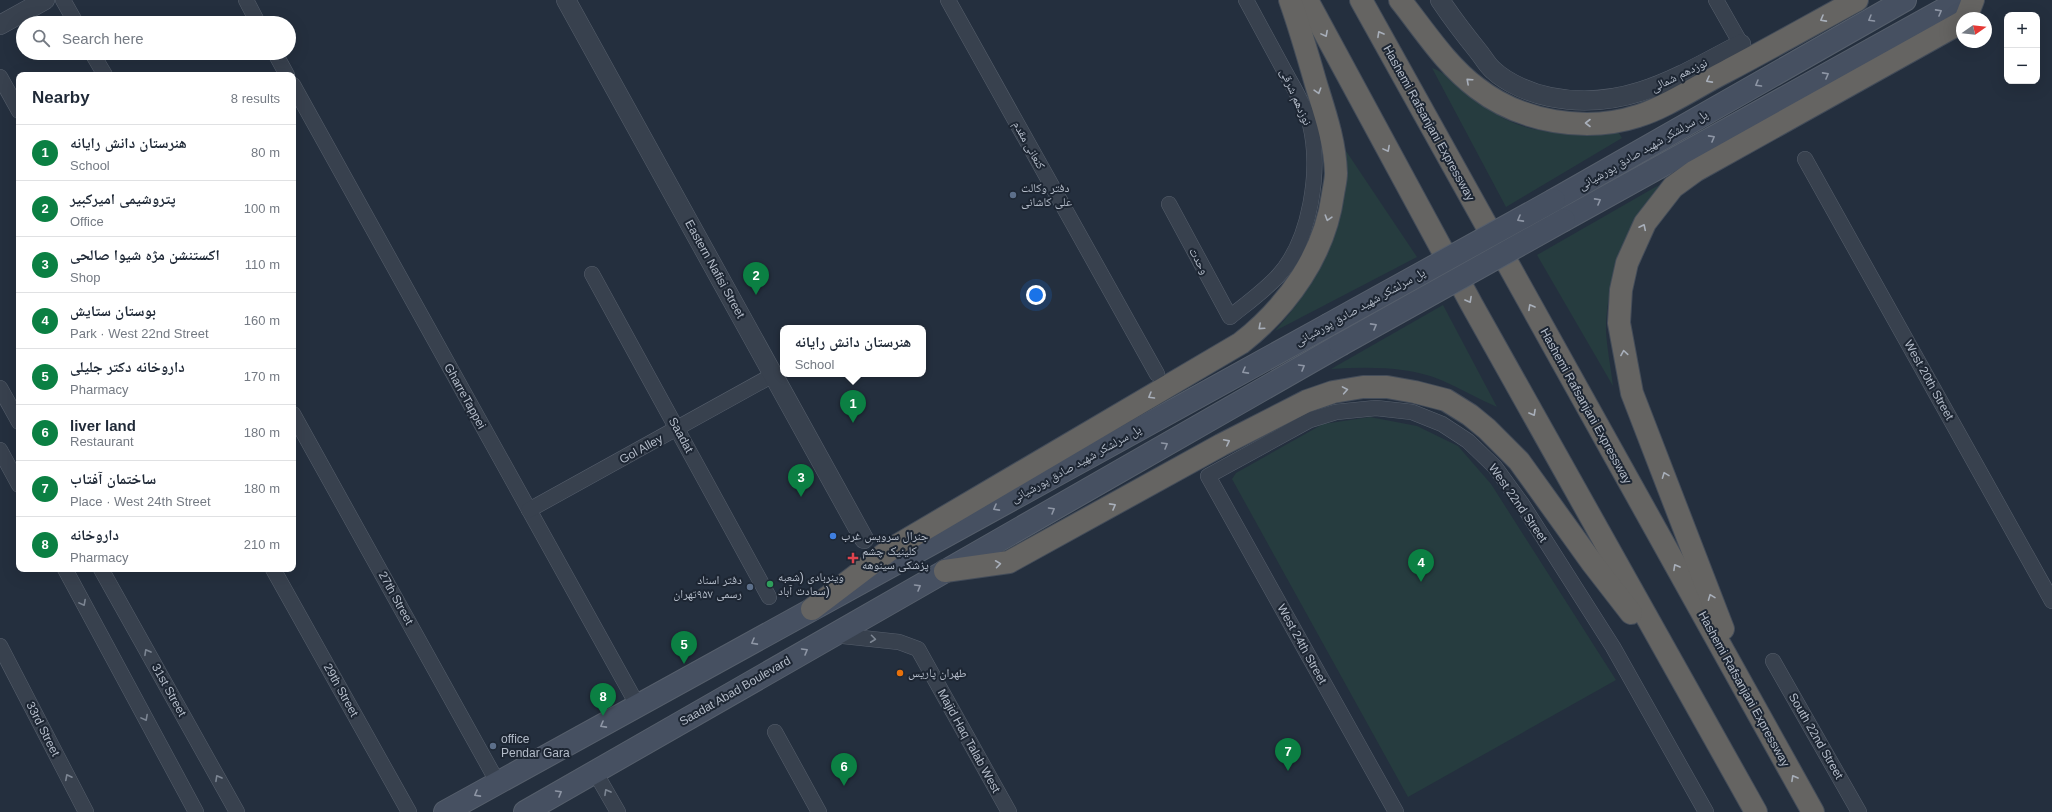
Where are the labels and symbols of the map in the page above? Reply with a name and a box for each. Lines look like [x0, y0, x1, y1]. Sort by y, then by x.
one-way arrow [1935, 10, 1943, 17]
north arrow [1956, 12, 1992, 48]
one-way arrow [1820, 14, 1827, 21]
one-way arrow [1868, 15, 1875, 22]
one-way arrow [1321, 30, 1328, 37]
one-way arrow [1377, 31, 1384, 38]
street label: Hashemi Rafsanjani Expressway [1380, 43, 1478, 203]
street label: نوزدهم شمالی [1649, 55, 1710, 96]
street label: نوزدهم شرقی [1276, 67, 1315, 128]
one-way arrow [1821, 72, 1829, 80]
one-way arrow [1706, 76, 1713, 83]
one-way arrow [1466, 78, 1473, 85]
one-way arrow [1755, 79, 1762, 86]
one-way arrow [1313, 87, 1322, 94]
street label: پل سرلشکر شهید صادق پورشیانی [1576, 107, 1711, 193]
street label: کنعانی مقدم [1009, 118, 1048, 172]
one-way arrow [1585, 119, 1591, 127]
one-way arrow [1708, 135, 1715, 142]
one-way arrow [1383, 144, 1390, 152]
place label: دفتر وکالت علی کاشانی [1021, 181, 1072, 209]
marker: دفتر وکالت علی کاشانی [1008, 190, 1018, 200]
one-way arrow [1594, 198, 1601, 205]
one-way arrow [1324, 214, 1333, 221]
one-way arrow [1517, 215, 1524, 222]
street label: Eastern Nafisi Street [682, 217, 748, 321]
one-way arrow [1638, 224, 1646, 232]
street label: وحدت [1186, 245, 1212, 277]
pin: 2 [743, 262, 769, 295]
street label: پل سرلشکر شهید صادق پورشیانی [1292, 265, 1428, 349]
your location [1026, 285, 1046, 305]
one-way arrow [1465, 296, 1472, 303]
one-way arrow [1528, 304, 1535, 311]
one-way arrow [1258, 322, 1265, 329]
one-way arrow [1370, 323, 1377, 330]
street label: Hashemi Rafsanjani Expressway [1537, 326, 1635, 486]
street label: West 20th Street [1901, 338, 1957, 423]
one-way arrow [1620, 350, 1628, 356]
street label: GharreTappei [441, 361, 489, 431]
one-way arrow [1298, 364, 1305, 371]
one-way arrow [1242, 366, 1249, 373]
one-way arrow [1342, 386, 1348, 395]
pin: 1 [840, 390, 866, 423]
one-way arrow [1148, 391, 1155, 398]
one-way arrow [1528, 409, 1535, 416]
street label: Saadat [666, 415, 697, 456]
street label: پل سرلشکر شهید صادق پورشیانی [1008, 422, 1144, 506]
street label: Gol Alley [617, 431, 665, 467]
one-way arrow [1222, 439, 1230, 447]
one-way arrow [1160, 443, 1168, 450]
street label: West 22nd Street [1486, 461, 1551, 545]
pin: 3 [788, 464, 814, 497]
one-way arrow [1661, 472, 1669, 479]
one-way arrow [993, 503, 1001, 510]
one-way arrow [1109, 503, 1116, 510]
one-way arrow [1048, 507, 1055, 514]
place label: جنرال سرویس غرب [841, 529, 929, 543]
marker: جنرال سرویس غرب [828, 531, 838, 541]
place label: کلینیک چشم پزشکی سینوهه [862, 544, 929, 572]
pin: 4 [1408, 549, 1434, 582]
marker: کلینیک چشم پزشکی سینوهه [847, 552, 859, 564]
one-way arrow [994, 560, 1001, 569]
one-way arrow [1673, 564, 1681, 571]
street label: 27th Street [376, 569, 417, 628]
place label: وینربادی (شعبه سعادت آباد) [778, 570, 844, 598]
place label: دفتر اسناد رسمی ۹۵۷تهران [673, 573, 742, 601]
marker: وینربادی (شعبه سعادت آباد) [765, 579, 775, 589]
marker: دفتر اسناد رسمی ۹۵۷تهران [745, 582, 755, 592]
one-way arrow [914, 584, 921, 591]
one-way arrow [1708, 594, 1716, 601]
one-way arrow [79, 599, 86, 606]
street label: West 24th Street [1274, 602, 1330, 687]
street label: Hashemi Rafsanjani Expressway [1695, 609, 1793, 769]
pin: 5 [671, 631, 697, 664]
one-way arrow [870, 634, 876, 643]
one-way arrow [750, 637, 758, 644]
one-way arrow [145, 649, 152, 656]
one-way arrow [801, 649, 808, 656]
street label: Saadat Abad Boulevard [677, 653, 793, 729]
street label: 31st Street [149, 661, 190, 719]
street label: 29th Street [321, 661, 362, 720]
place label: طهران پاریس [908, 666, 967, 680]
marker: طهران پاریس [895, 668, 905, 678]
pin: 8 [590, 683, 616, 716]
street label: Majid Haq Talab West [935, 687, 1004, 796]
street label: South 22nd Street [1786, 691, 1847, 782]
street label: 33rd Street [23, 699, 63, 759]
one-way arrow [140, 713, 148, 721]
one-way arrow [600, 720, 607, 728]
place label: office Pendar Gara [501, 732, 570, 760]
pin: 7 [1275, 738, 1301, 771]
marker: office Pendar Gara [488, 741, 498, 751]
pin: 6 [831, 753, 857, 786]
one-way arrow [65, 774, 73, 782]
one-way arrow [215, 775, 222, 782]
one-way arrow [1791, 775, 1798, 782]
one-way arrow [604, 789, 611, 796]
one-way arrow [474, 790, 481, 797]
one-way arrow [555, 790, 562, 797]

